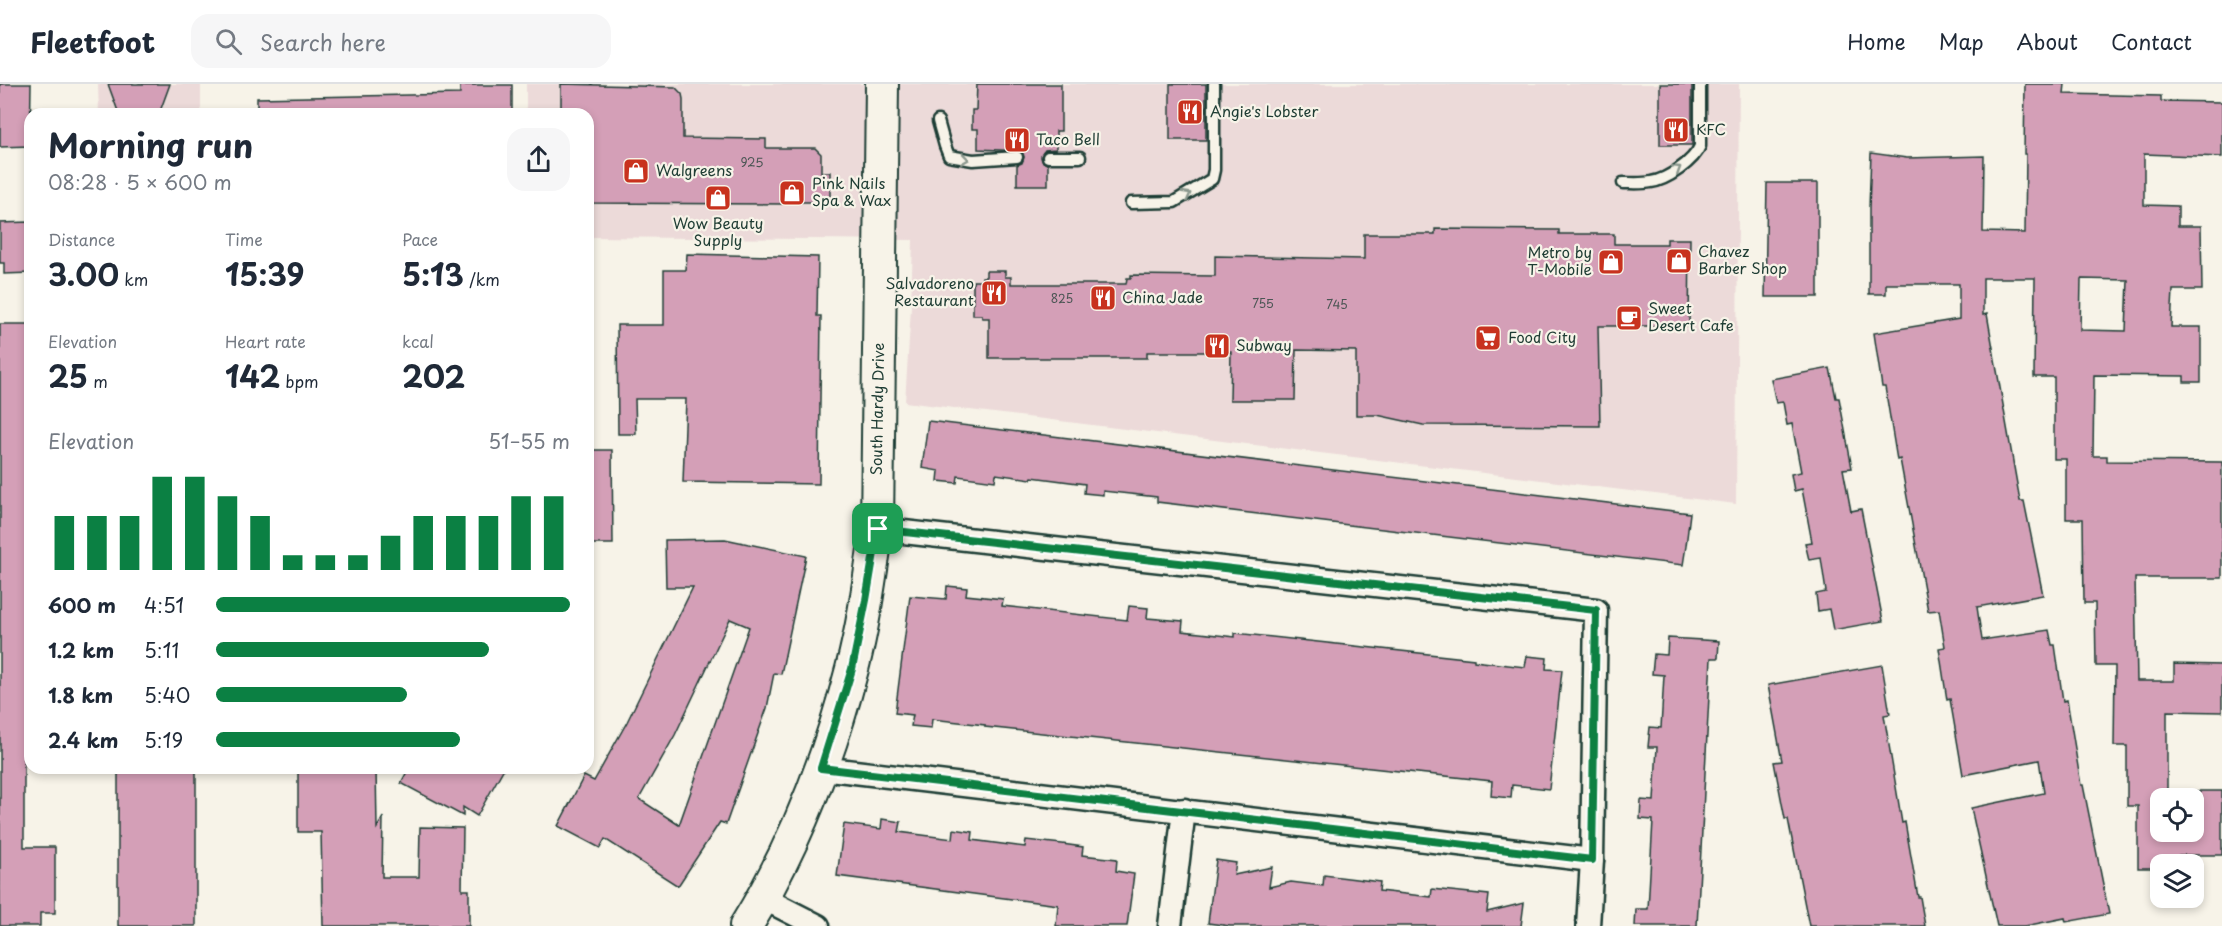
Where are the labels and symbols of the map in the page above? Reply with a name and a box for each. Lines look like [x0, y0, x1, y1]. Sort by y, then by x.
restaurant icon: Angie's Lobster [1175, 97, 1205, 127]
place label: Angie's Lobster [1210, 99, 1318, 122]
restaurant icon: KFC [1661, 115, 1691, 145]
place label: KFC [1696, 117, 1726, 140]
restaurant icon: Taco Bell [1002, 125, 1032, 155]
place label: Taco Bell [1036, 127, 1100, 150]
one-way arrow [960, 152, 970, 164]
house number: 925 [740, 153, 764, 171]
shop icon: Walgreens [621, 156, 651, 186]
place label: Walgreens [656, 158, 732, 181]
one-way arrow [1671, 165, 1682, 176]
place label: Pink Nails Spa & Wax [812, 171, 891, 211]
shop icon: Pink Nails Spa & Wax [777, 178, 807, 208]
shop icon: Wow Beauty Supply [703, 183, 733, 213]
one-way arrow [1181, 190, 1192, 202]
place label: Wow Beauty Supply [673, 211, 763, 251]
place label: Chavez Barber Shop [1698, 239, 1787, 279]
place label: Metro by T-Mobile [1527, 240, 1592, 280]
shop icon: Chavez Barber Shop [1664, 246, 1694, 276]
shop icon: Metro by T-Mobile [1596, 247, 1626, 277]
place label: Salvadoreno Restaurant [885, 271, 974, 311]
restaurant icon: Salvadoreno Restaurant [979, 278, 1009, 308]
restaurant icon: China Jade [1088, 283, 1118, 313]
place label: China Jade [1122, 285, 1203, 308]
house number: 825 [1051, 289, 1073, 307]
house number: 755 [1252, 294, 1274, 312]
house number: 745 [1326, 295, 1348, 313]
place label: Sweet Desert Cafe [1648, 296, 1734, 336]
cafe icon: Sweet Desert Cafe [1614, 303, 1644, 333]
supermarket icon: Food City [1473, 323, 1503, 353]
place label: Food City [1508, 325, 1576, 348]
restaurant icon: Subway [1202, 331, 1232, 361]
place label: Subway [1236, 333, 1292, 356]
street label: South Hardy Drive [864, 342, 889, 475]
pin [852, 503, 903, 554]

